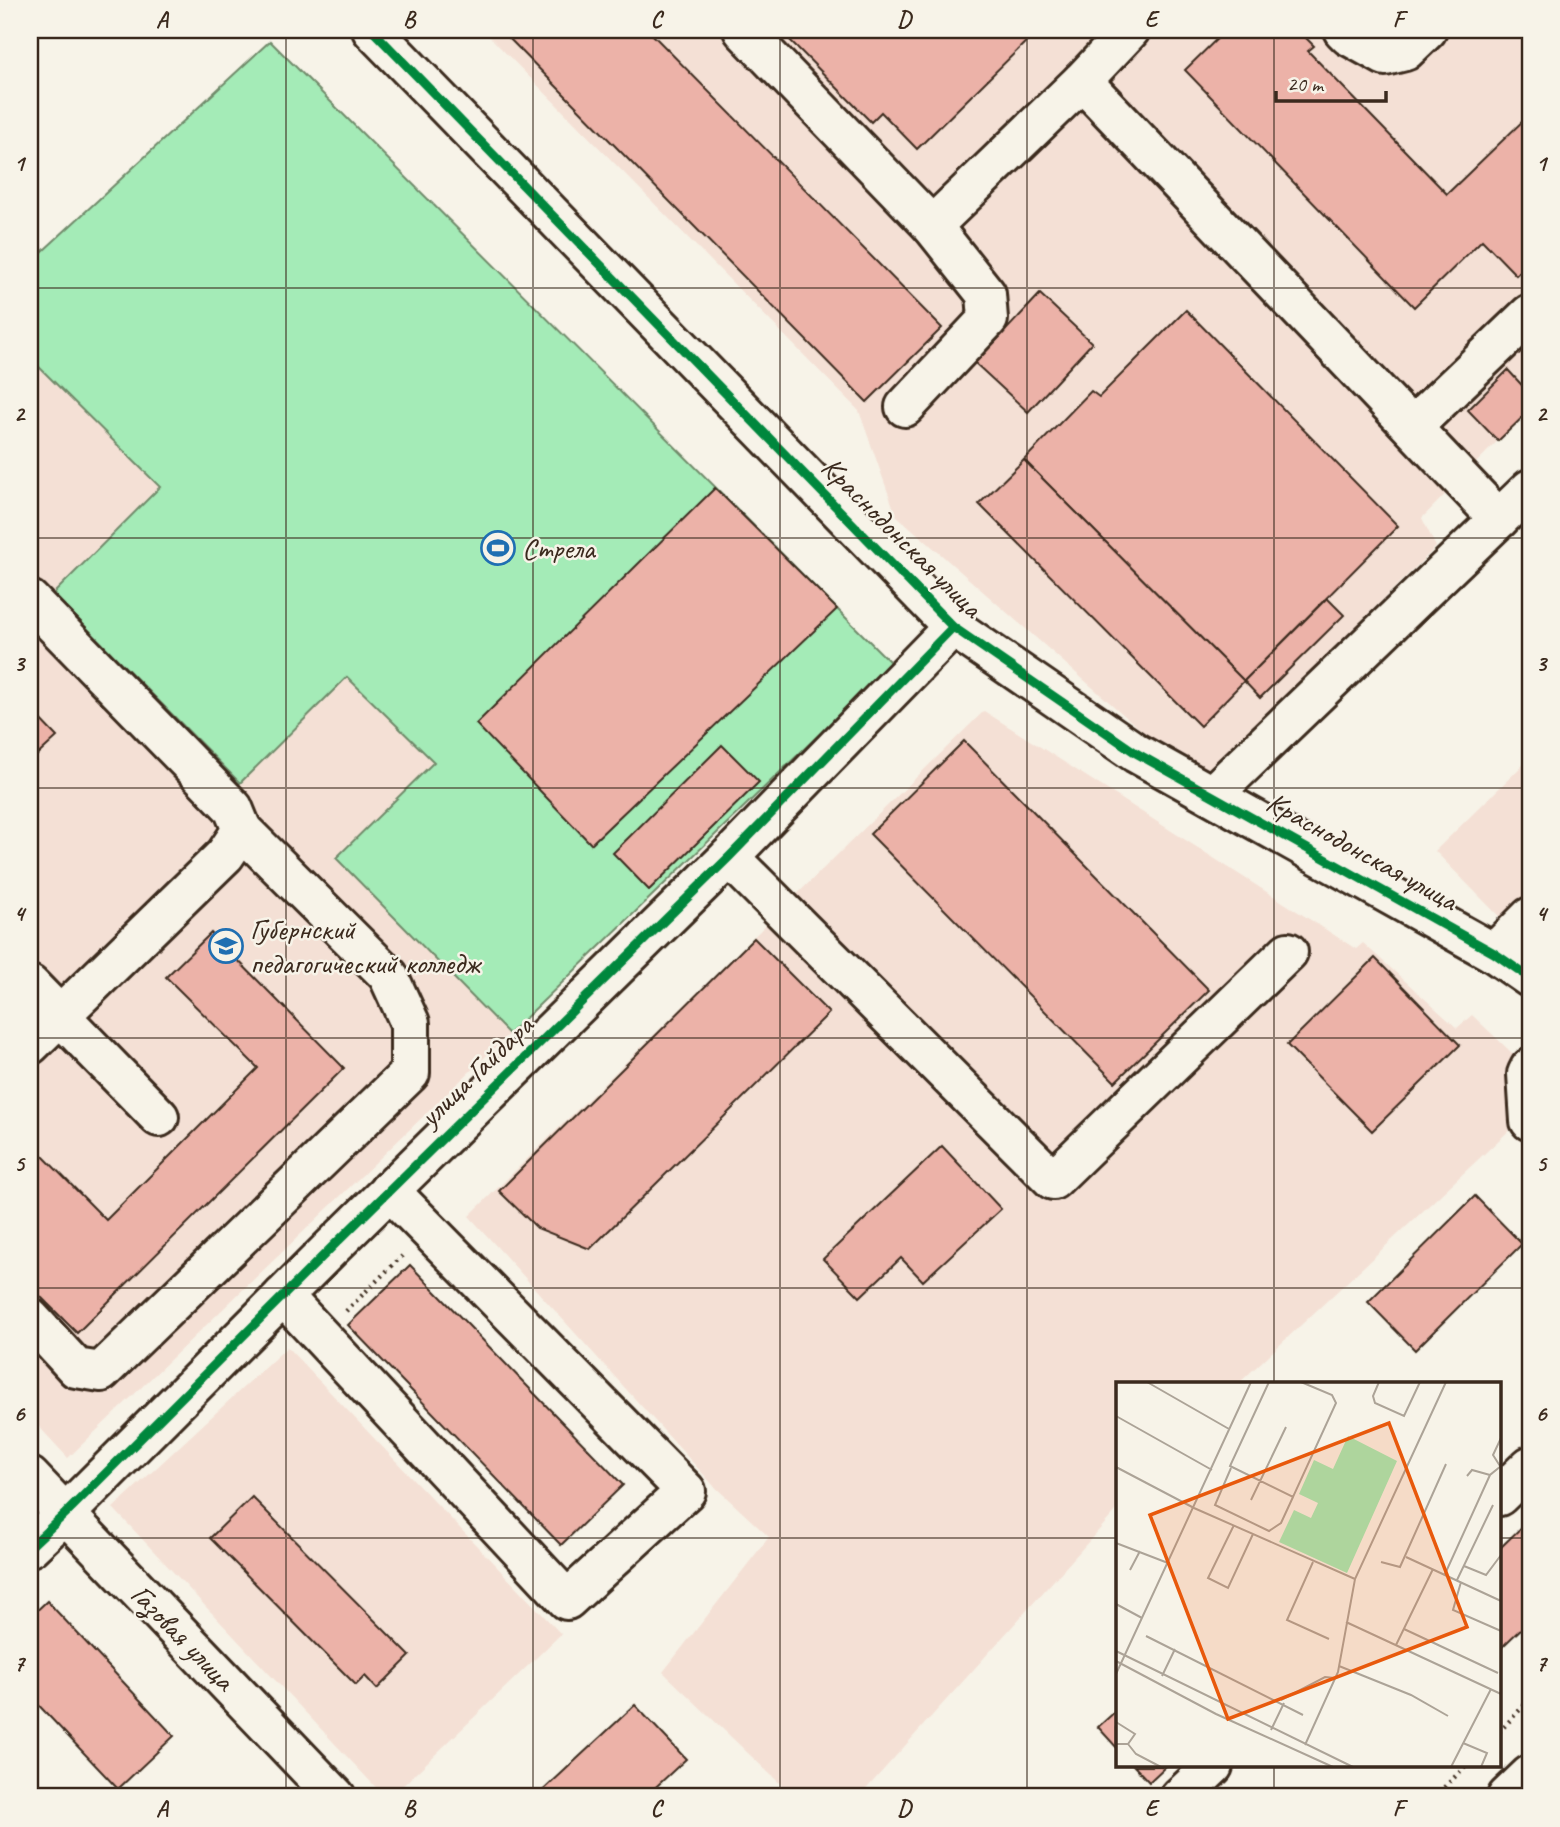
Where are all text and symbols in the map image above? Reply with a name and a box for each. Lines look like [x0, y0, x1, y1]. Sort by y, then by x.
text: A [156, 5, 170, 34]
text: B [403, 5, 417, 34]
text: C [651, 5, 665, 34]
text: D [897, 5, 913, 34]
text: E [1145, 5, 1161, 34]
text: F [1393, 5, 1409, 34]
scale bar [1276, 60, 1387, 104]
text: 20 m [1287, 71, 1325, 97]
text: 1 [14, 149, 27, 178]
text: 1 [1536, 149, 1549, 178]
text: 2 [14, 399, 27, 428]
text: 2 [1536, 399, 1549, 428]
street label: Краснодонская улица [813, 448, 992, 627]
sports icon: Стрела [479, 529, 517, 567]
place label: Стрела [522, 529, 596, 567]
text: 3 [14, 649, 27, 678]
text: 3 [1536, 649, 1549, 678]
street label: Краснодонская улица [1260, 783, 1466, 920]
text: 4 [14, 899, 27, 928]
text: 4 [1536, 899, 1549, 928]
place label: Губернский педагогический колледж [250, 910, 482, 982]
school or university icon: Губернский педагогический колледж [207, 927, 245, 965]
street label: улица Гайдара [409, 1006, 543, 1136]
text: 5 [14, 1149, 26, 1178]
text: 5 [1536, 1149, 1548, 1178]
inset map [1116, 1382, 1500, 1768]
text: 6 [14, 1399, 27, 1428]
text: 6 [1536, 1399, 1549, 1428]
street label: Газовая улица [123, 1576, 245, 1700]
text: 7 [14, 1649, 27, 1678]
text: 7 [1536, 1649, 1549, 1678]
text: A [156, 1794, 170, 1823]
text: B [403, 1794, 417, 1823]
text: C [651, 1794, 665, 1823]
text: D [897, 1794, 913, 1823]
text: E [1145, 1794, 1161, 1823]
text: F [1393, 1794, 1409, 1823]

